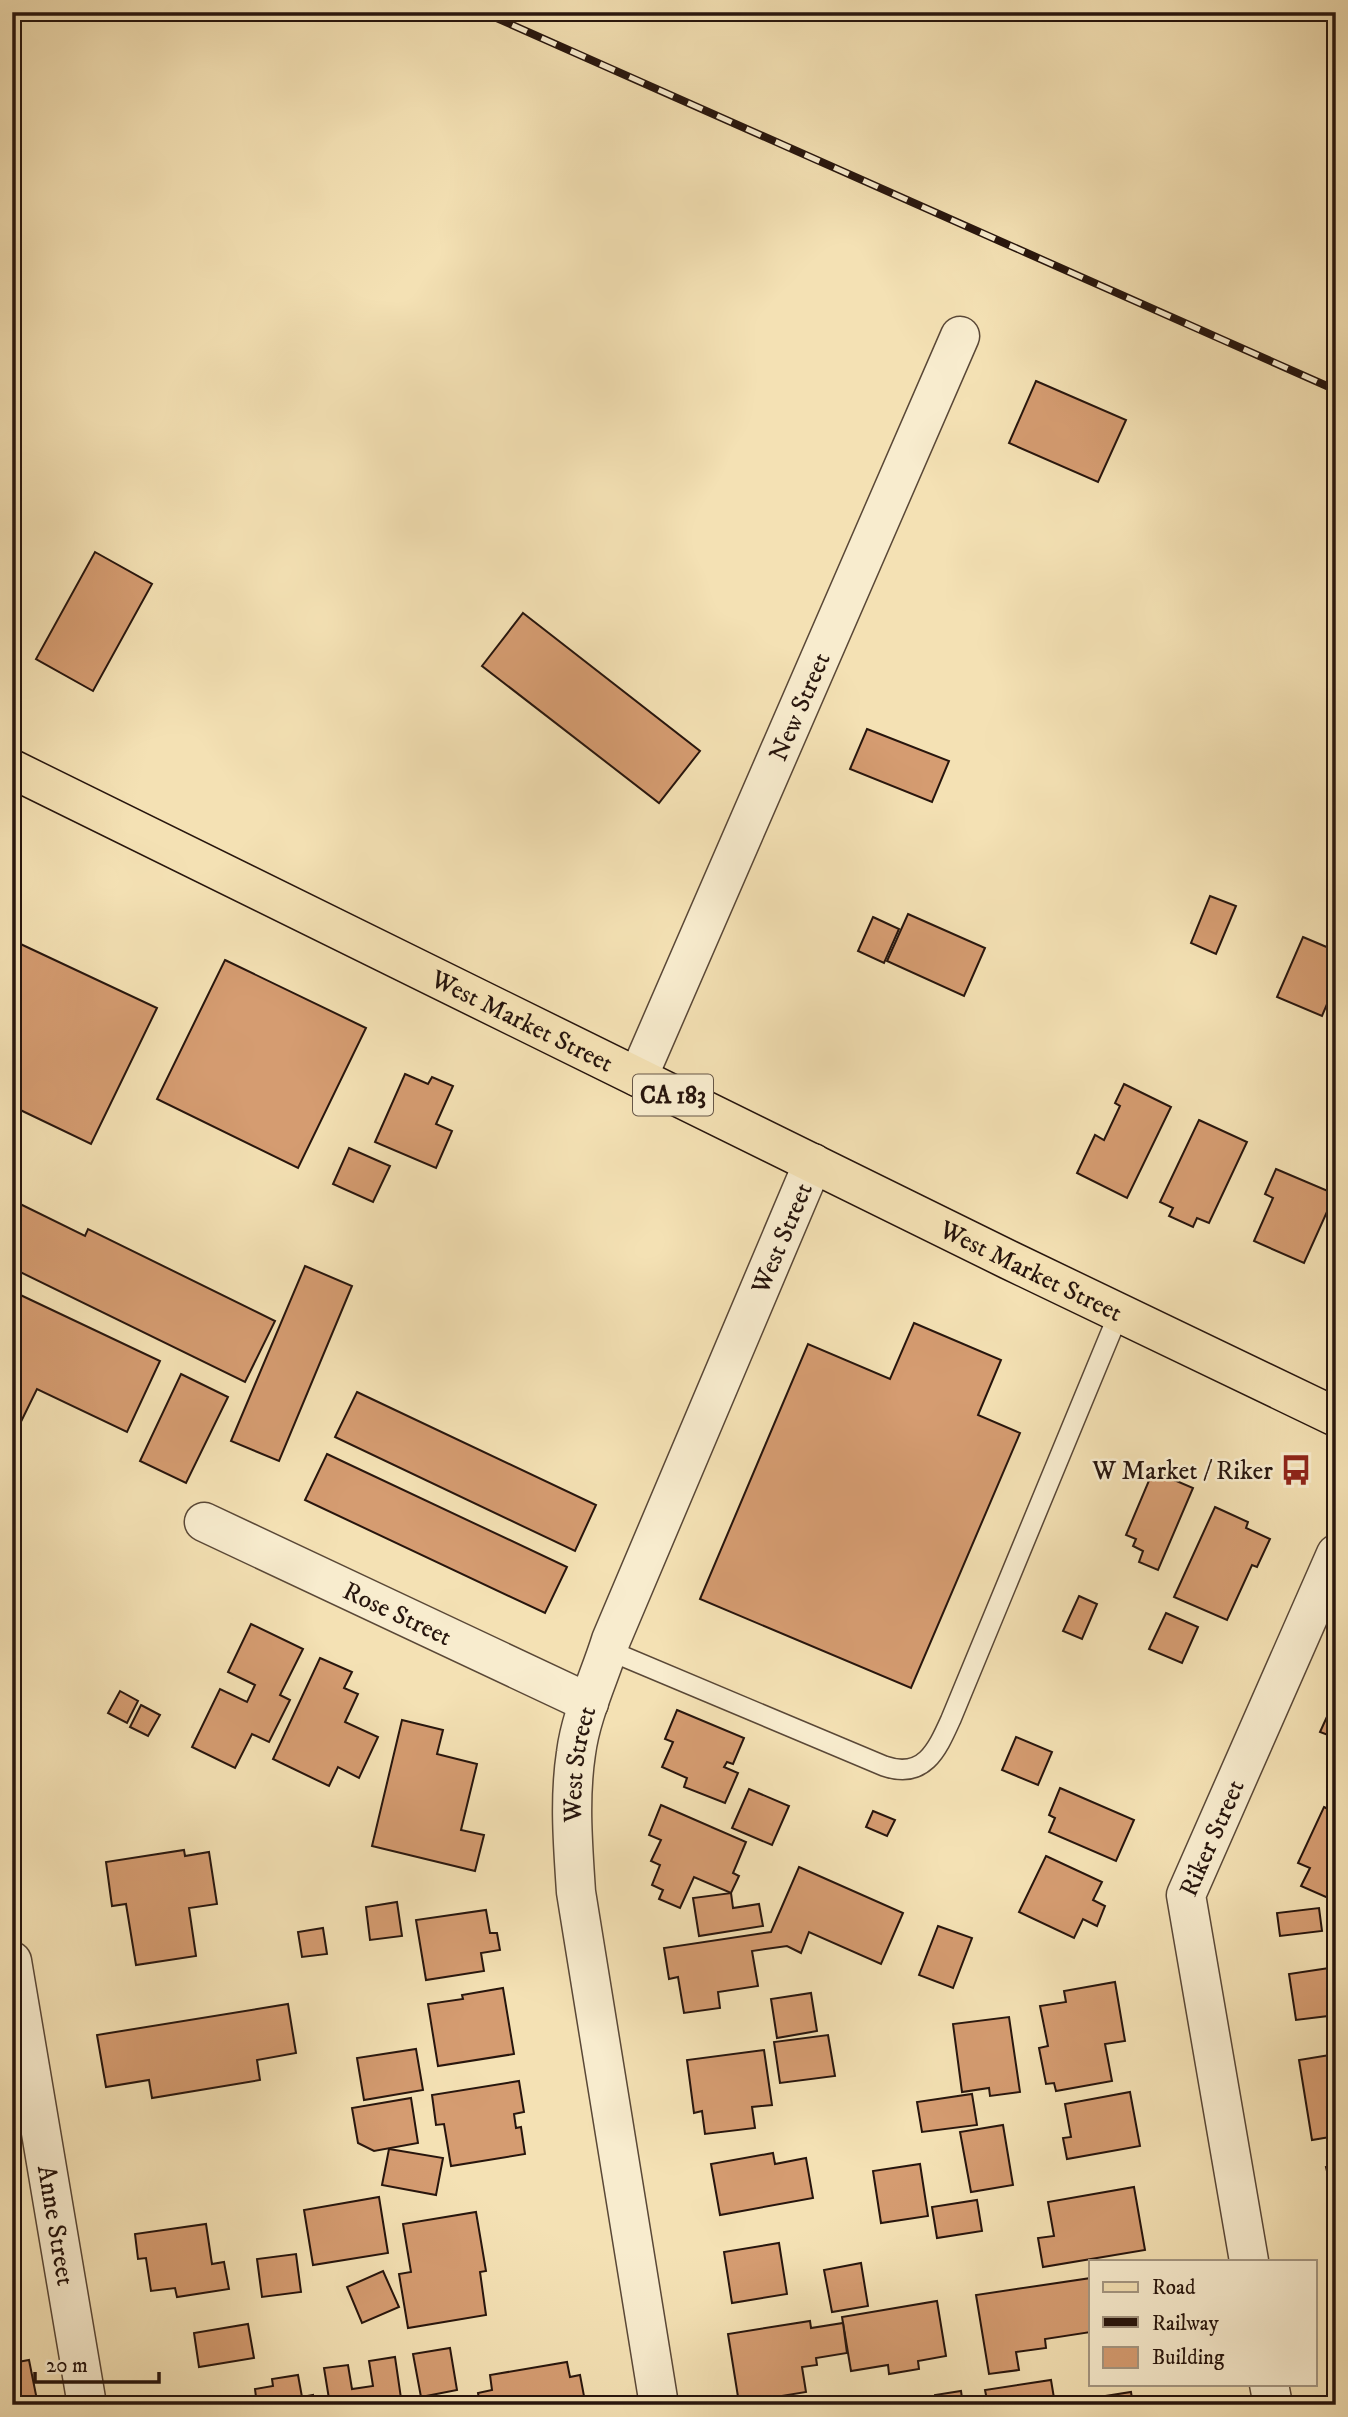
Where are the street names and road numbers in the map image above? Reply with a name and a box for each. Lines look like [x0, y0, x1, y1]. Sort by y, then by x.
street label: New Street [762, 648, 838, 767]
street label: West Market Street [424, 962, 618, 1081]
road number: CA 183 [633, 1074, 713, 1115]
street label: West Street [744, 1178, 821, 1300]
street label: West Market Street [933, 1213, 1127, 1330]
street label: Rose Street [337, 1575, 457, 1654]
street label: West Street [557, 1702, 604, 1824]
street label: Riker Street [1172, 1775, 1253, 1902]
street label: Anne Street [29, 2163, 82, 2288]

